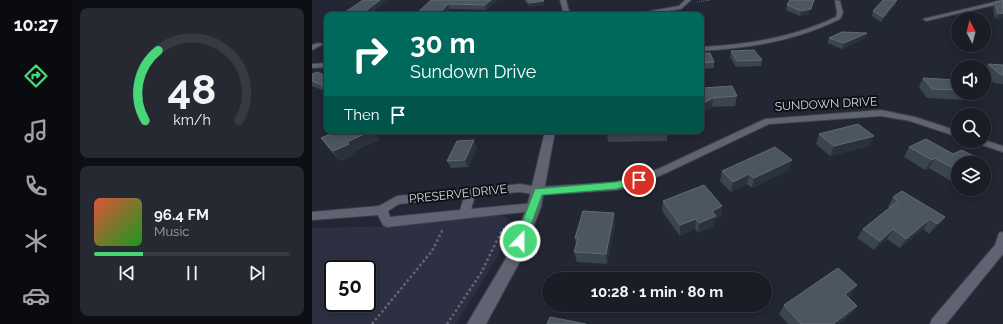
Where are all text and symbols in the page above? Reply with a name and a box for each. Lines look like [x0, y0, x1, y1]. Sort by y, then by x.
north arrow [951, 12, 991, 52]
map controls [951, 12, 991, 196]
text: 10:27 [14, 14, 58, 35]
text: 30 m [410, 27, 476, 60]
icon: right [344, 28, 396, 80]
button: sound [951, 60, 991, 100]
text: Sundown Drive [410, 61, 536, 82]
icon: directions [22, 62, 50, 90]
text: 48 [168, 65, 216, 114]
street label: SUNDOWN DRIVE [774, 94, 878, 114]
icon: arrive [387, 104, 409, 126]
text: Then [344, 106, 379, 124]
button: search [951, 108, 991, 148]
text: km/h [173, 112, 211, 128]
icon: music [22, 117, 50, 145]
button: layers [951, 156, 991, 196]
pin [622, 163, 656, 197]
icon: arrive [628, 169, 650, 191]
icon: phone [22, 172, 50, 200]
street label: PRESERVE DRIVE [408, 182, 508, 206]
text: 96.4 FM [154, 206, 209, 224]
position arrow [499, 220, 541, 262]
text: Music [154, 224, 189, 239]
icon: climate [22, 227, 50, 255]
speed limit sign: 50 [324, 260, 376, 312]
icon: previous [116, 262, 138, 284]
icon: pause [181, 262, 203, 284]
icon: next [246, 262, 268, 284]
icon: car [22, 282, 50, 310]
text: 10:28 · 1 min · 80 m [591, 283, 723, 301]

